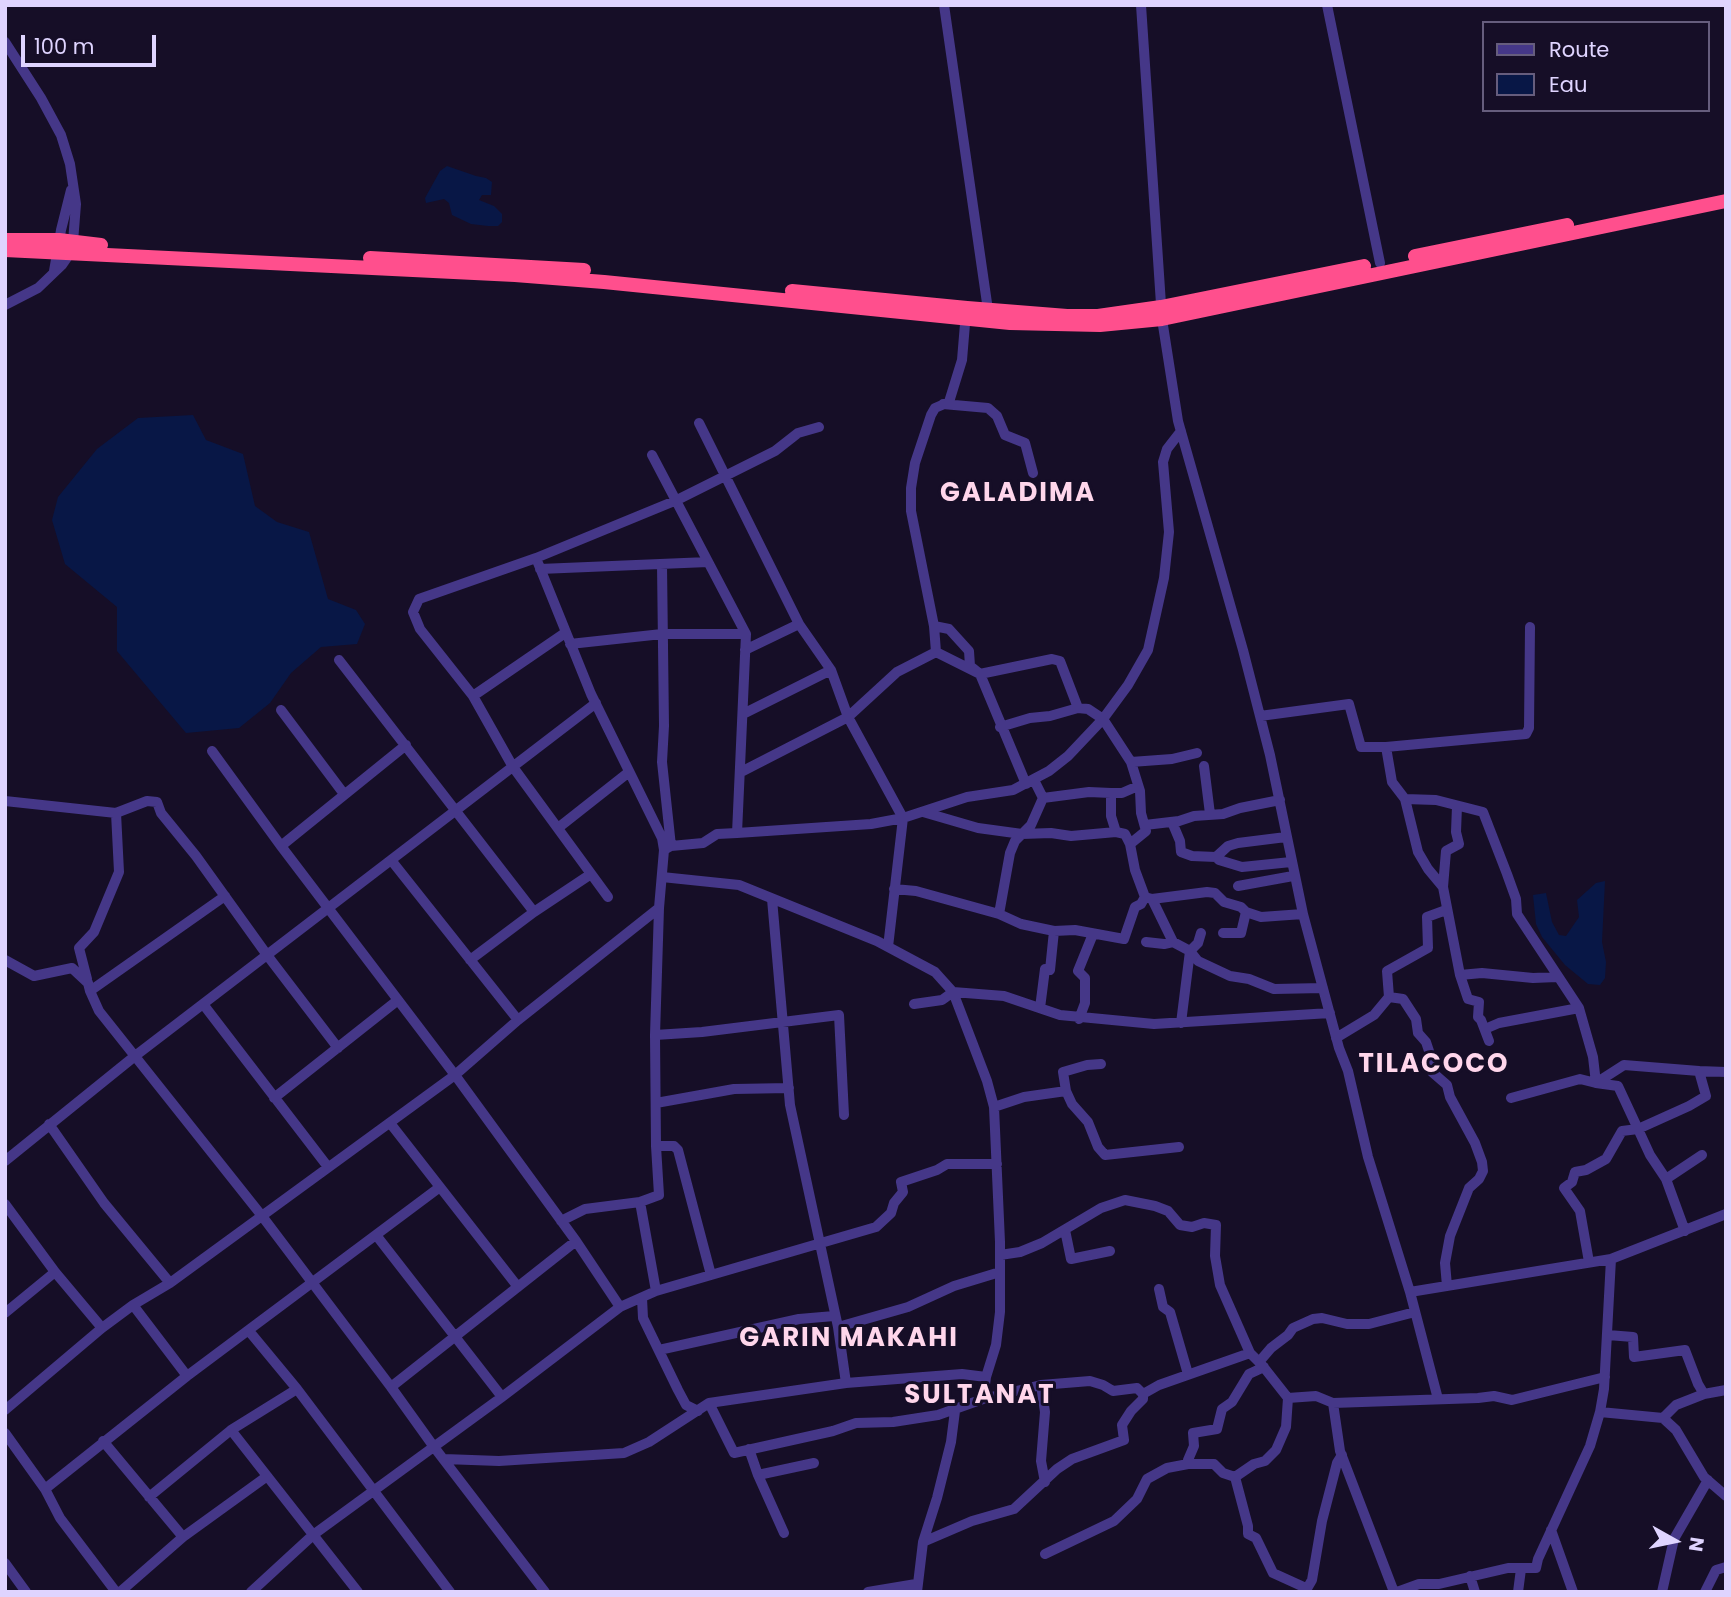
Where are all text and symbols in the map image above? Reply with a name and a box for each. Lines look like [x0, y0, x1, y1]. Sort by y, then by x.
scale bar [24, 21, 159, 65]
legend [1482, 21, 1710, 112]
text: 100 m [34, 32, 94, 61]
text: Route [1549, 35, 1609, 64]
text: Eau [1549, 70, 1587, 99]
district label: GALADIMA [941, 478, 1095, 510]
district label: TILACOCO [1359, 1049, 1509, 1081]
district label: GARIN MAKAHI [741, 1323, 957, 1355]
district label: SULTANAT [905, 1380, 1055, 1412]
north arrow [1640, 1506, 1710, 1576]
text: N [1682, 1535, 1711, 1554]

